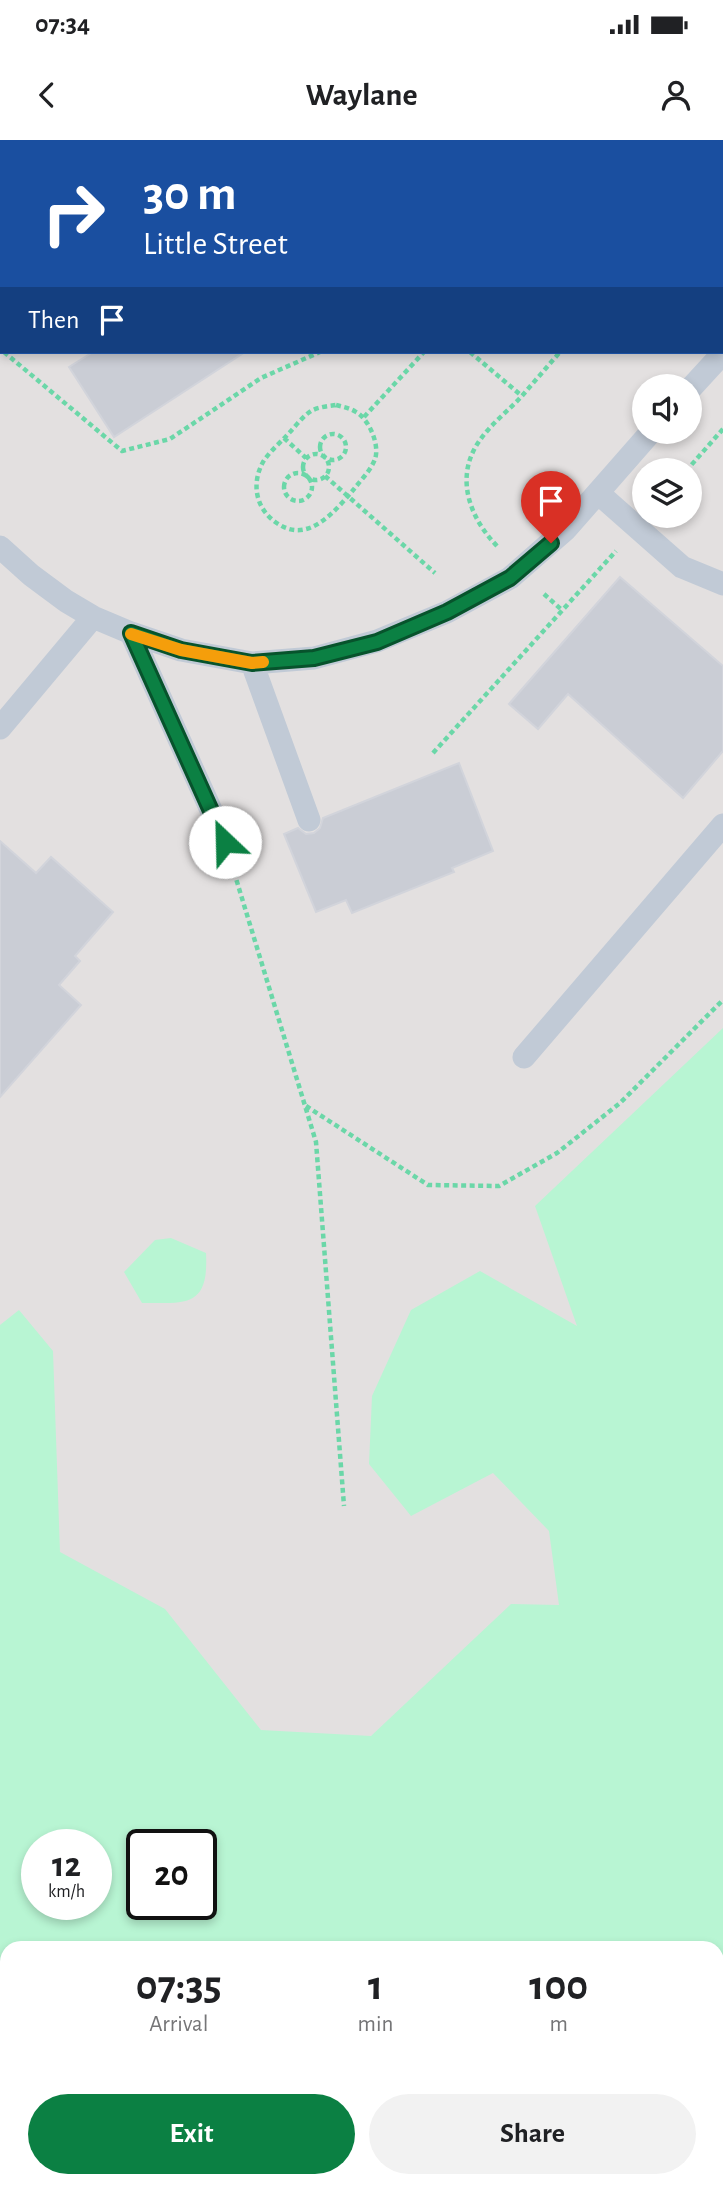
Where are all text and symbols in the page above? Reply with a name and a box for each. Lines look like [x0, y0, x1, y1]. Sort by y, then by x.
text: 07:34 [35, 11, 90, 37]
icon: back [28, 76, 66, 114]
icon: person [657, 76, 695, 114]
text: Waylane [305, 79, 418, 111]
icon: right [28, 168, 119, 259]
text: 30 m [143, 170, 237, 219]
text: Little Street [143, 228, 288, 260]
icon: arrive [93, 301, 131, 339]
text: Then [28, 307, 79, 333]
map controls [632, 374, 702, 528]
button: sound [632, 374, 702, 444]
button: layers [632, 458, 702, 528]
pin [521, 471, 581, 543]
icon: arrive [532, 482, 570, 520]
position arrow [188, 805, 262, 879]
speed limit sign: 20 [126, 1829, 217, 1920]
text: 12 [52, 1848, 81, 1883]
text: km/h [48, 1883, 85, 1901]
text: 07:35 [136, 1965, 222, 2007]
text: 1 [368, 1965, 383, 2007]
text: 100 [529, 1965, 588, 2007]
text: Arrival [149, 2013, 208, 2036]
text: min [358, 2013, 393, 2036]
text: m [550, 2013, 568, 2036]
button: Exit [28, 2094, 355, 2174]
button: Share [369, 2094, 696, 2174]

